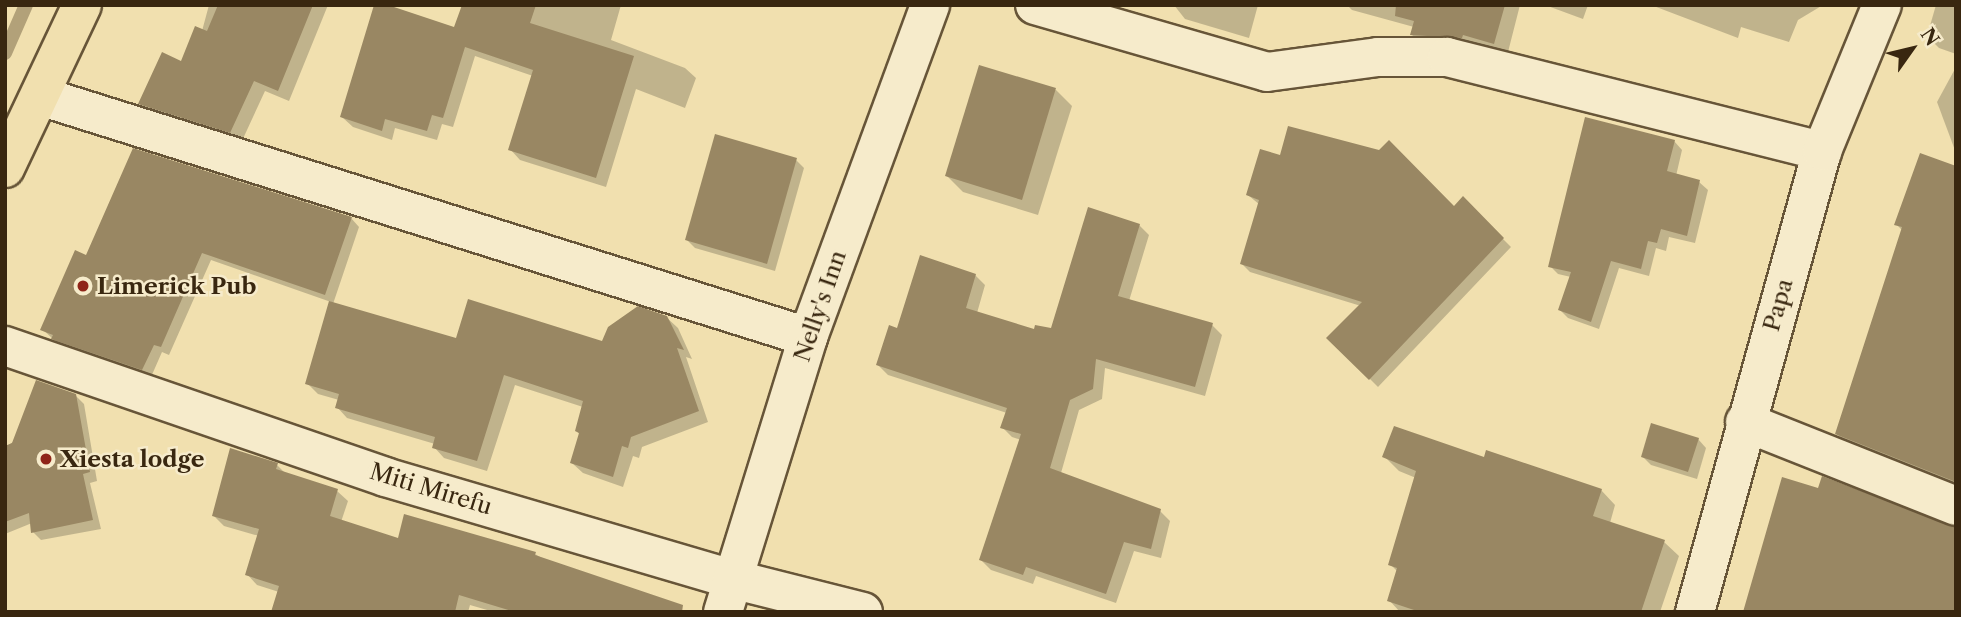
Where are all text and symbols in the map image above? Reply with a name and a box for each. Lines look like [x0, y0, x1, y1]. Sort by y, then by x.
north arrow [1877, 14, 1947, 84]
text: N [1916, 24, 1944, 50]
street label: Nelly's Inn [788, 247, 852, 365]
place label: Limerick Pub [97, 272, 257, 300]
street label: Papa [1757, 276, 1799, 334]
marker: Limerick Pub [75, 278, 91, 294]
place label: Xiesta lodge [60, 445, 205, 473]
marker: Xiesta lodge [38, 451, 54, 467]
street label: Miti Mirefu [367, 457, 495, 521]

